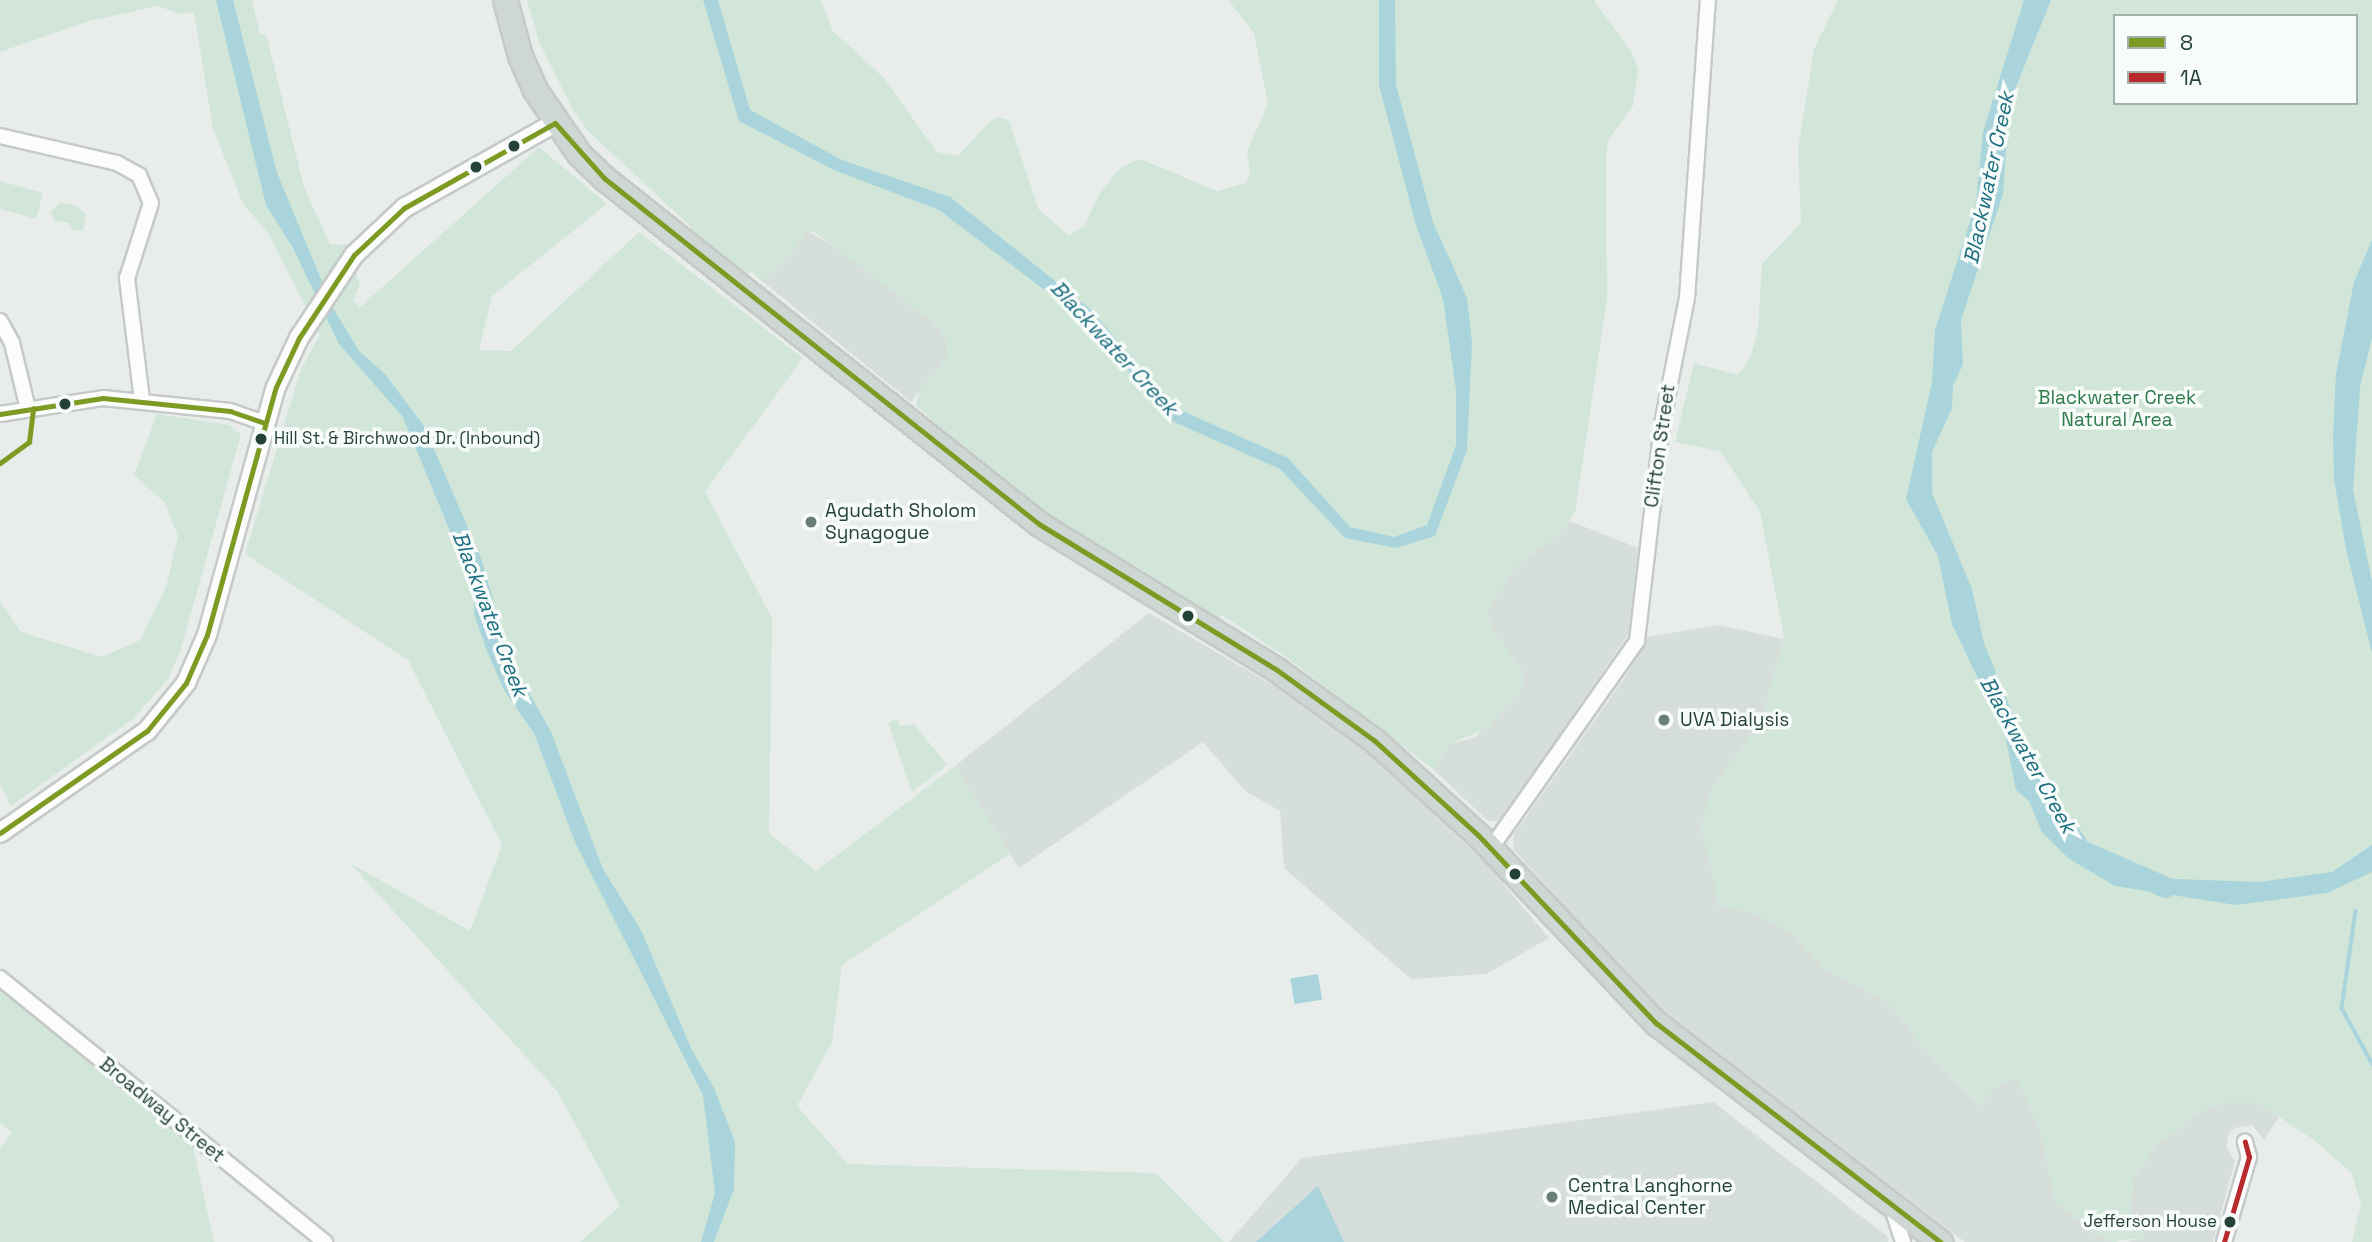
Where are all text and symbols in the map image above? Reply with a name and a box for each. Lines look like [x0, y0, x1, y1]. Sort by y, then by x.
legend [2113, 14, 2358, 105]
text: 8 [2180, 29, 2193, 56]
text: 1A [2180, 64, 2202, 91]
water label: Blackwater Creek [1958, 90, 2020, 266]
unlabelled marker [507, 139, 521, 153]
unlabelled marker [469, 160, 483, 174]
water label: Blackwater Creek [1045, 275, 1183, 421]
street label: Clifton Street [1640, 383, 1680, 509]
park label: Blackwater Creek Natural Area [2038, 387, 2196, 431]
unlabelled marker [58, 397, 72, 411]
place label: Hill St. & Birchwood Dr. (Inbound) [274, 429, 541, 449]
marker: Hill St. & Birchwood Dr. (Inbound) [254, 432, 268, 446]
place label: Agudath Sholom Synagogue [825, 500, 976, 544]
marker: Agudath Sholom Synagogue [803, 514, 819, 530]
water label: Blackwater Creek [447, 528, 533, 700]
unlabelled marker [1181, 609, 1195, 623]
water label: Blackwater Creek [1975, 672, 2081, 838]
place label: UVA Dialysis [1680, 709, 1789, 731]
marker: UVA Dialysis [1654, 710, 1674, 730]
unlabelled marker [1508, 867, 1522, 881]
street label: Broadway Street [95, 1053, 229, 1167]
place label: Centra Langhorne Medical Center [1568, 1175, 1733, 1219]
marker: Centra Langhorne Medical Center [1542, 1187, 1562, 1207]
place label: Jefferson House [2083, 1212, 2217, 1232]
marker: Jefferson House [2223, 1215, 2237, 1229]

